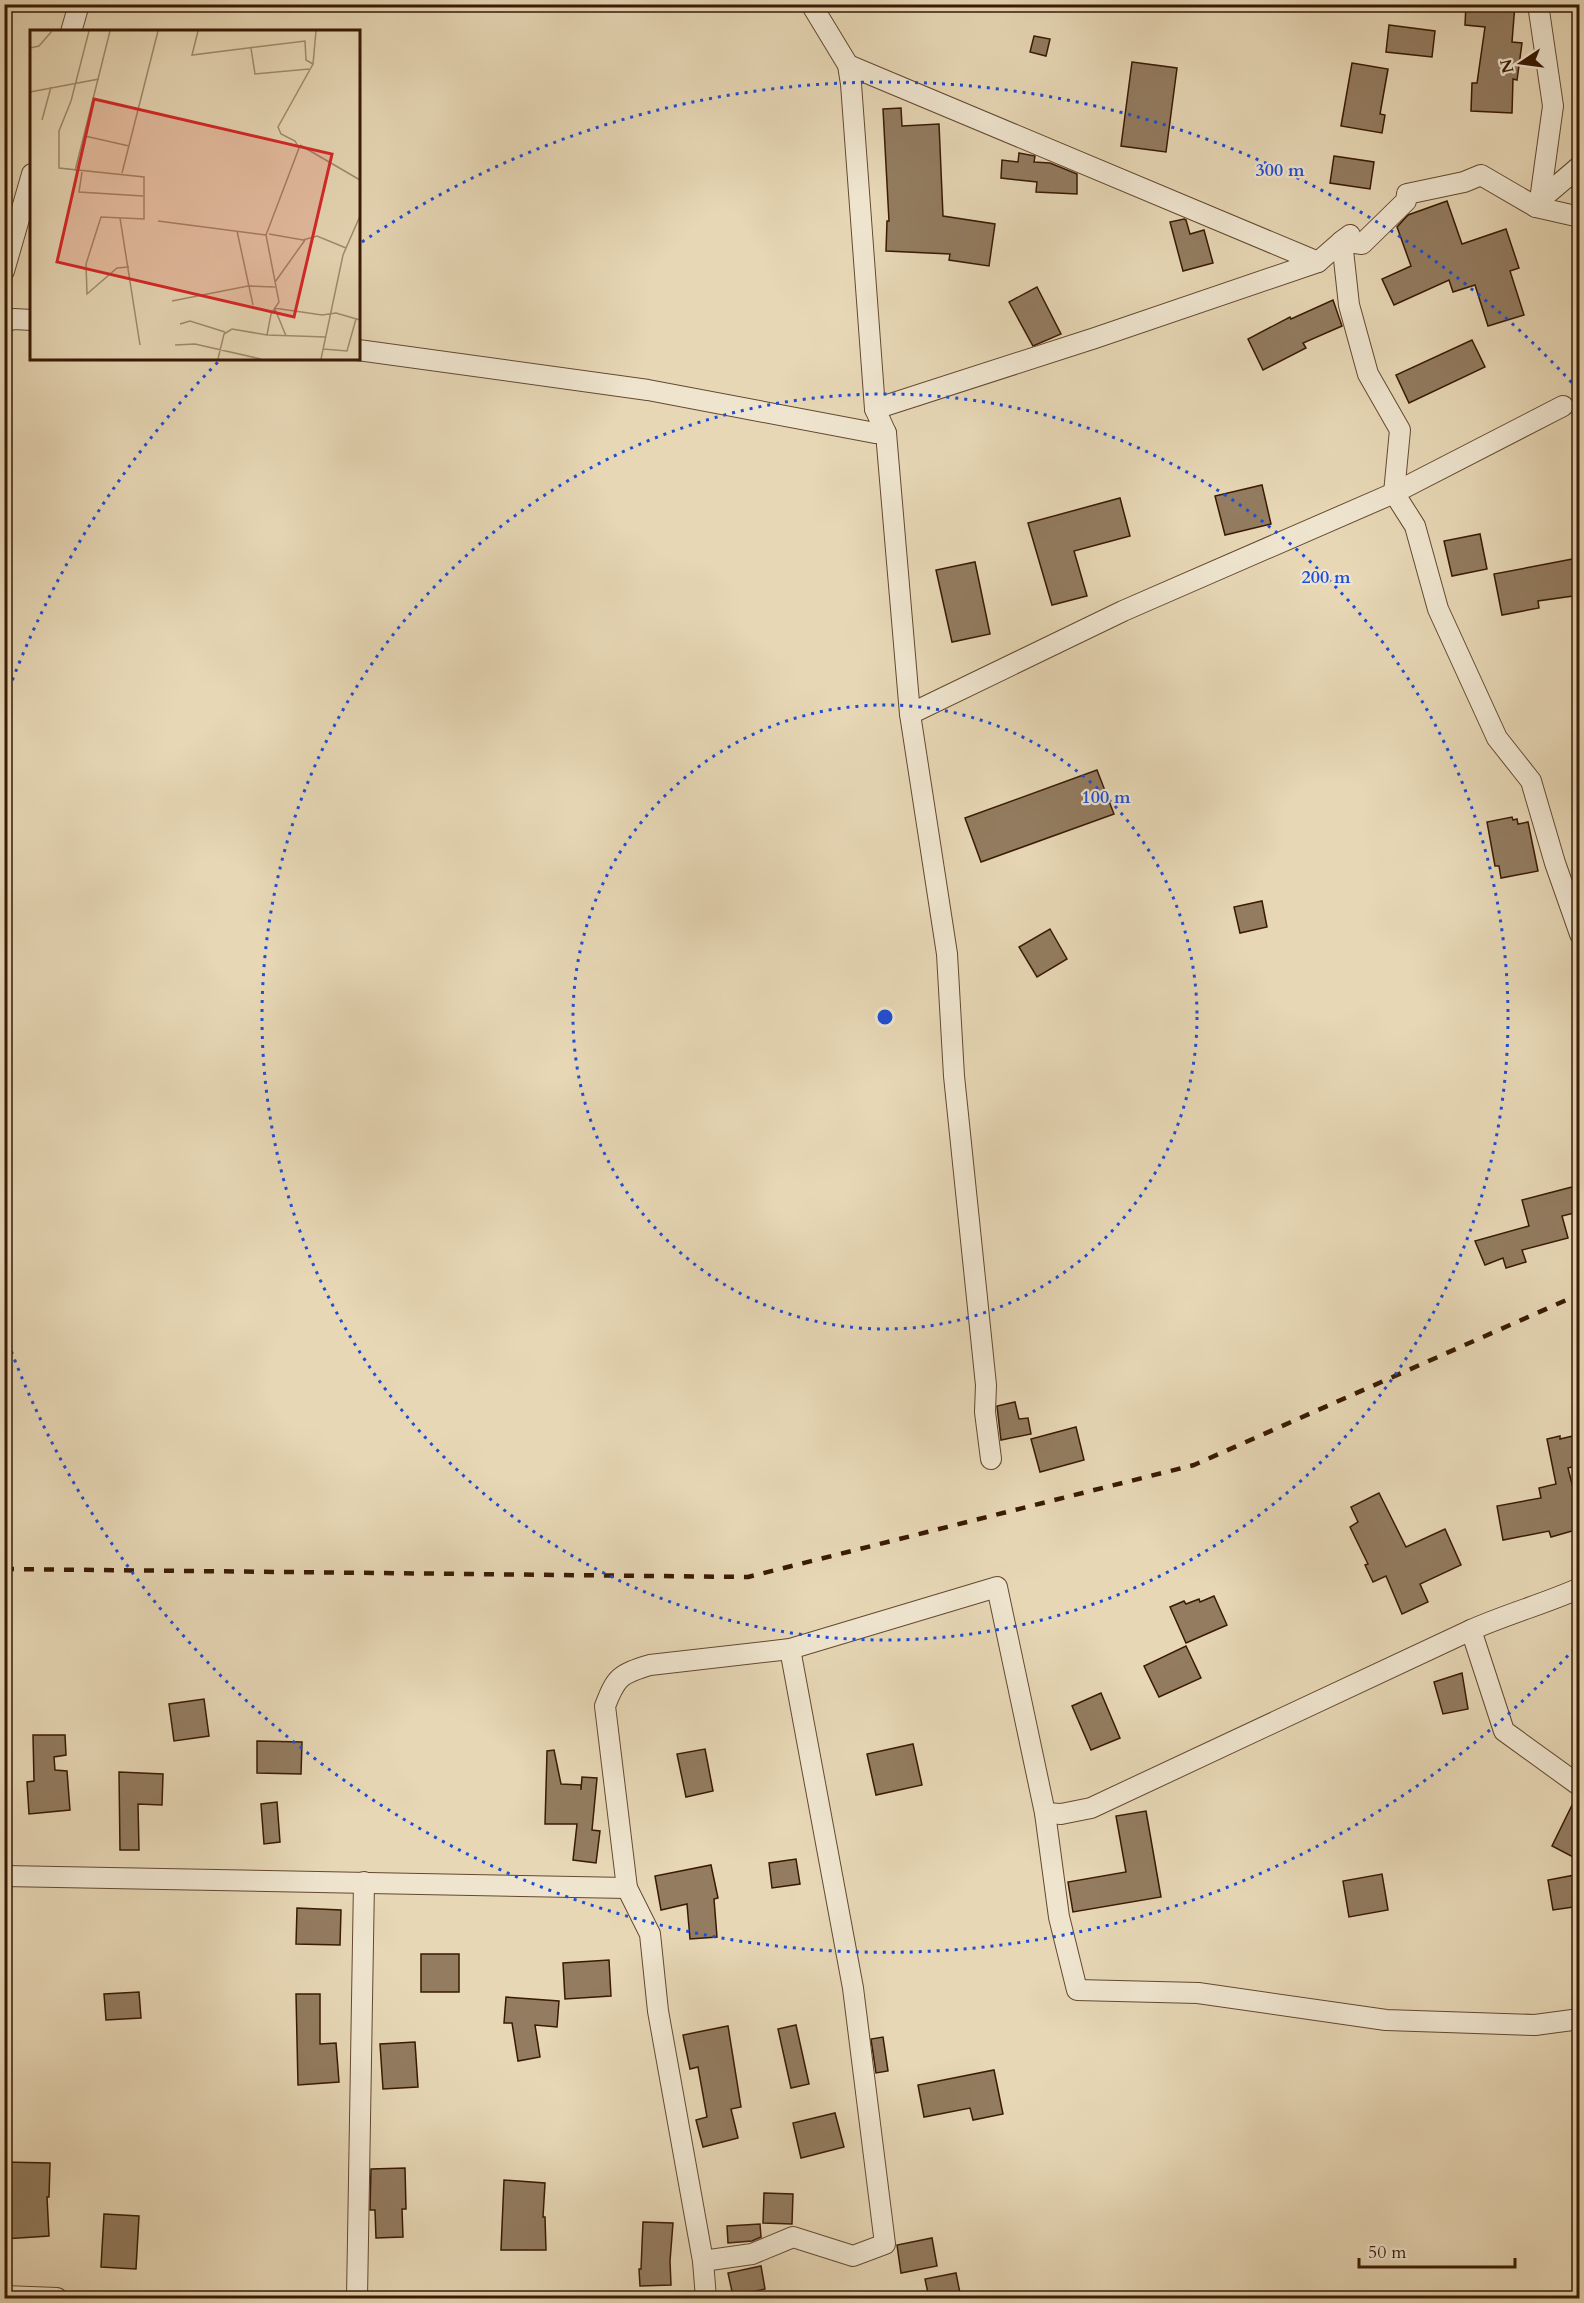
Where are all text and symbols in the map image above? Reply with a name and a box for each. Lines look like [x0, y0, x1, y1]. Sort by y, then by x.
inset map [30, 30, 360, 360]
north arrow [1491, 33, 1551, 93]
text: N [1495, 57, 1520, 75]
text: 300 m [1255, 158, 1305, 183]
text: 200 m [1301, 565, 1351, 590]
text: 100 m [1081, 785, 1131, 810]
centre of rings [875, 1007, 895, 1027]
scale bar [1359, 2231, 1515, 2269]
text: 50 m [1368, 2240, 1407, 2265]

